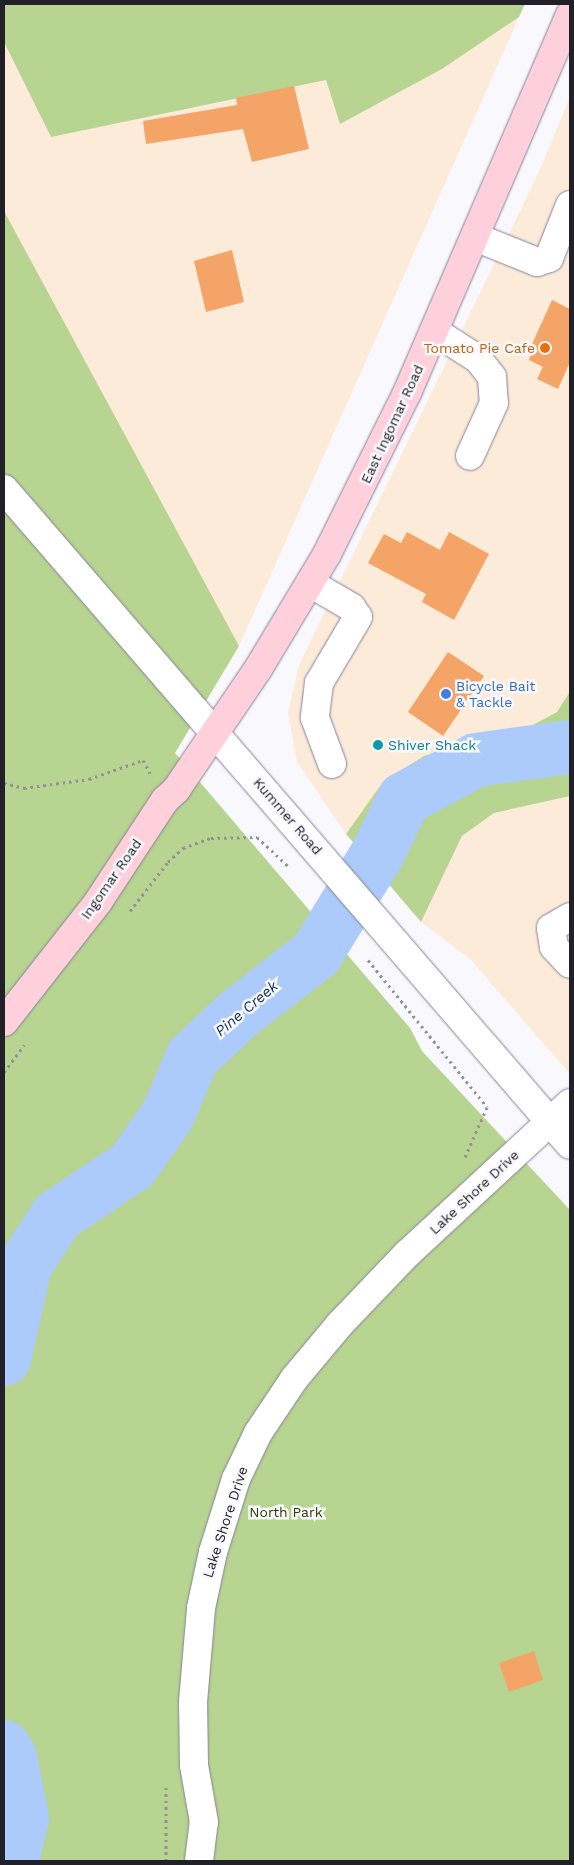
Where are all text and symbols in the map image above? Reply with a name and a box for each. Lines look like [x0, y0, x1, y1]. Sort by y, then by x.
place label: Tomato Pie Cafe [424, 340, 535, 356]
marker: Tomato Pie Cafe [539, 342, 551, 354]
street label: East Ingomar Road [357, 362, 427, 486]
place label: Bicycle Bait & Tackle [456, 678, 535, 710]
marker: Bicycle Bait & Tackle [440, 688, 452, 700]
place label: Shiver Shack [388, 737, 477, 753]
marker: Shiver Shack [372, 739, 384, 751]
street label: Kummer Road [250, 774, 326, 858]
street label: Ingomar Road [77, 835, 145, 923]
water label: Pine Creek [212, 978, 282, 1040]
street label: Lake Shore Drive [426, 1146, 522, 1238]
street label: Lake Shore Drive [199, 1464, 251, 1580]
park label: North Park [249, 1504, 323, 1520]

